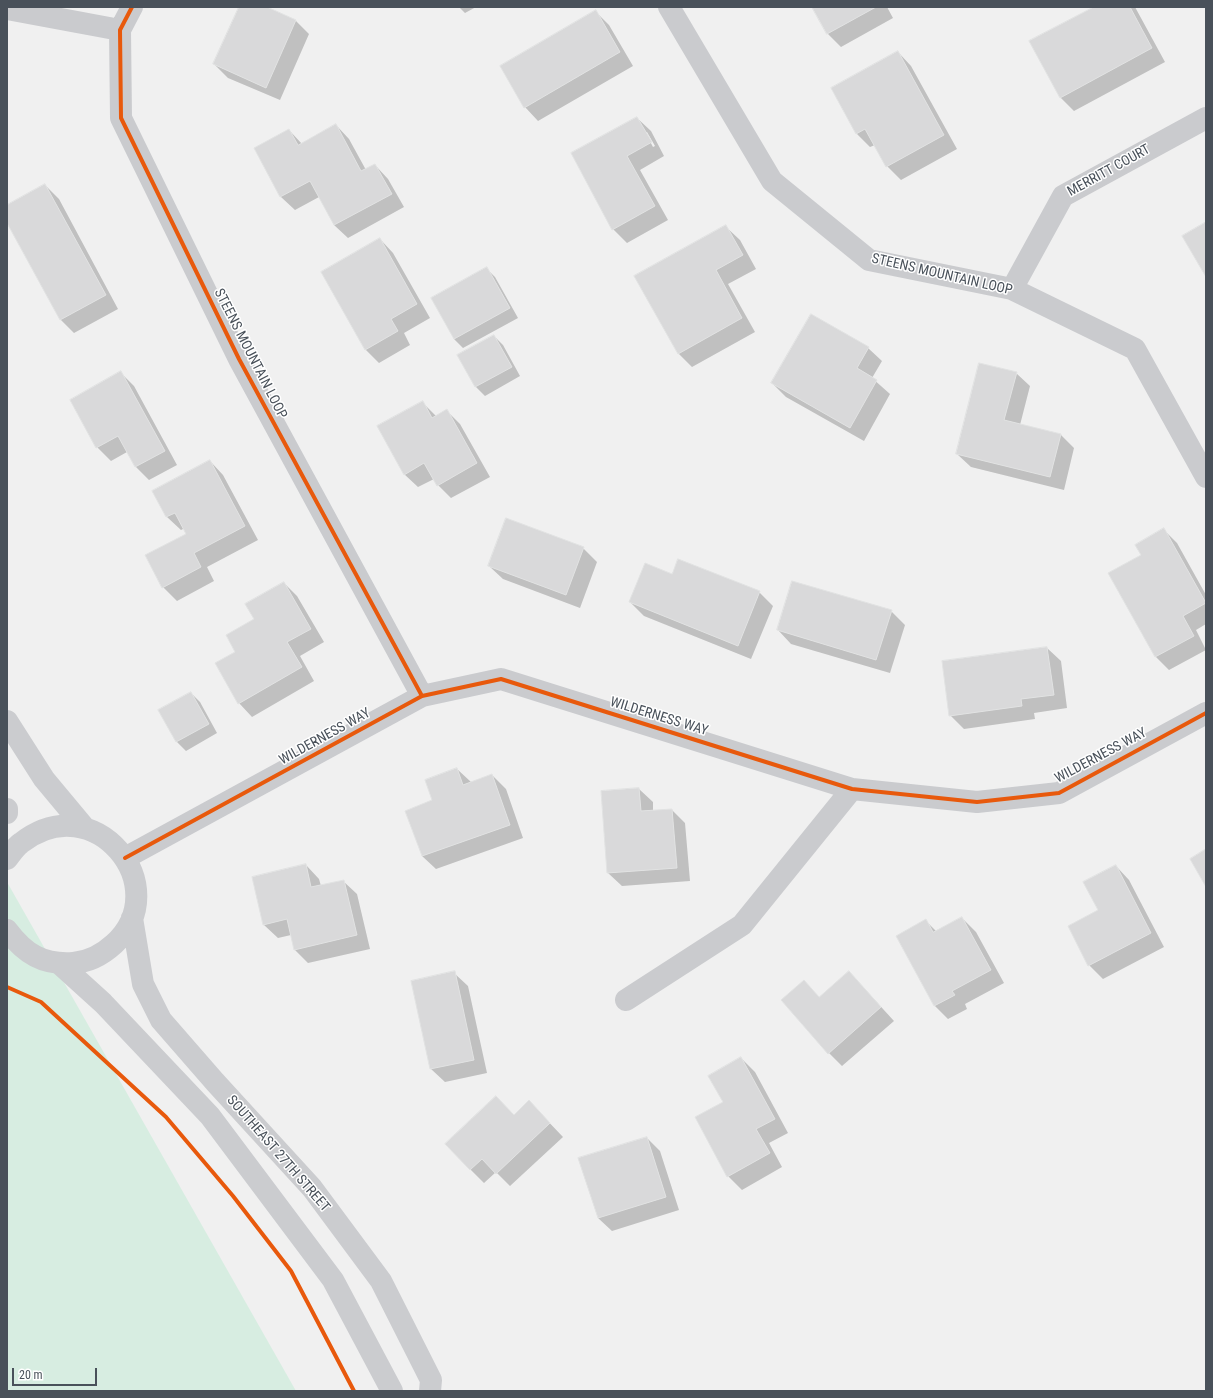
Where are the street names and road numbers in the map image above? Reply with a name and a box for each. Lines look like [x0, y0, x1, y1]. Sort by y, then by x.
street label: MERRITT COURT [1065, 141, 1153, 201]
street label: STEENS MOUNTAIN LOOP [870, 251, 1014, 299]
street label: STEENS MOUNTAIN LOOP [210, 286, 290, 422]
street label: WILDERNESS WAY [608, 694, 710, 740]
street label: WILDERNESS WAY [276, 705, 374, 769]
street label: WILDERNESS WAY [1052, 725, 1150, 787]
street label: SOUTHEAST 27TH STREET [223, 1092, 333, 1216]

